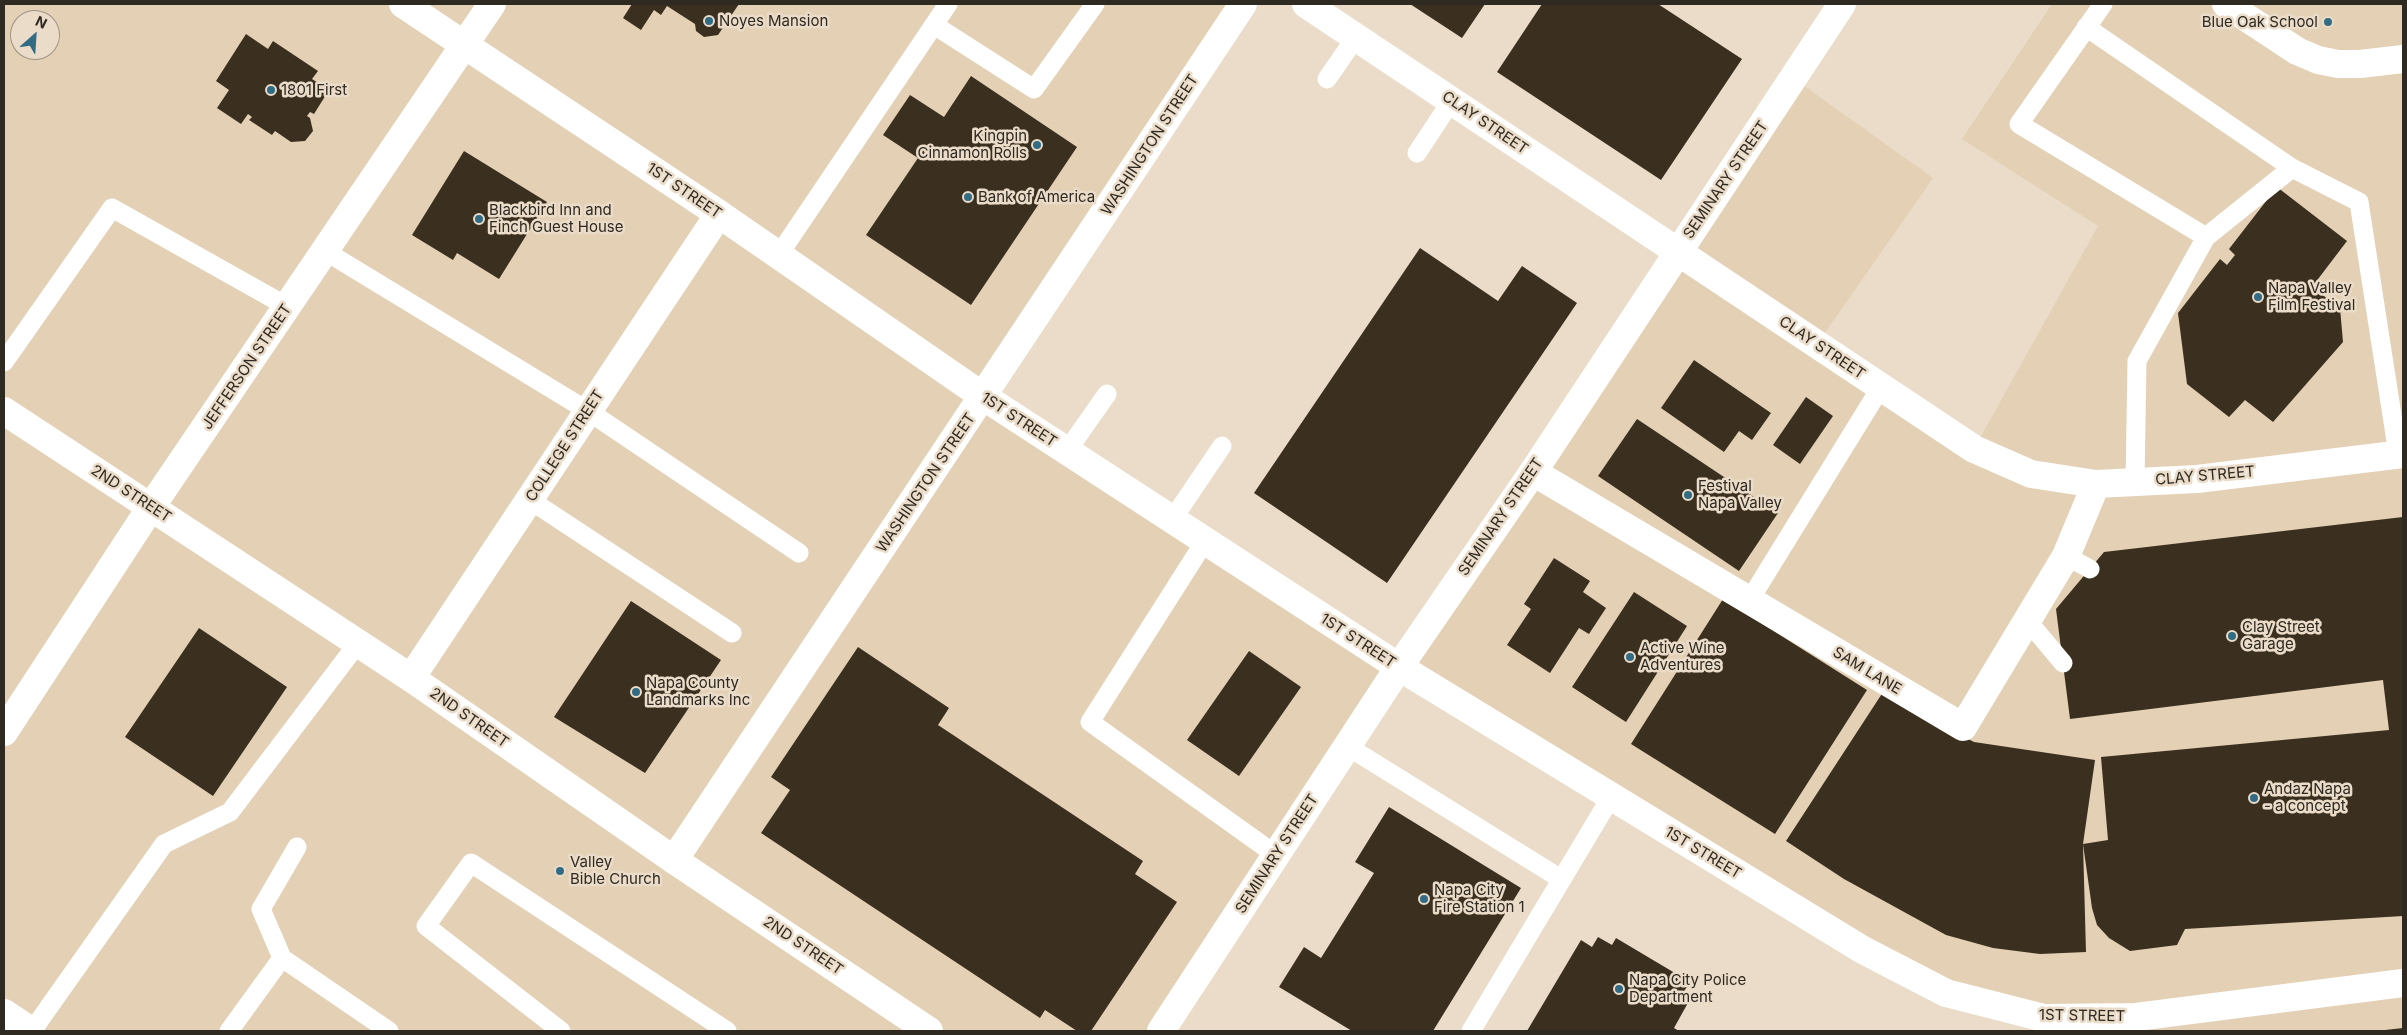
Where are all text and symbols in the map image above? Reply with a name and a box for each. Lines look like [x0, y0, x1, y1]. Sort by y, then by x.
north arrow [10, 10, 60, 60]
text: N [33, 12, 50, 32]
place label: Noyes Mansion [719, 12, 828, 30]
place label: Blue Oak School [2202, 13, 2318, 31]
marker: Noyes Mansion [703, 15, 715, 27]
marker: Blue Oak School [2322, 16, 2334, 28]
street label: WASHINGTON STREET [1098, 71, 1202, 219]
place label: 1801 First [281, 81, 347, 99]
marker: 1801 First [265, 84, 277, 96]
street label: CLAY STREET [1439, 88, 1531, 158]
street label: SEMINARY STREET [1680, 118, 1772, 242]
place label: Kingpin Cinnamon Rolls [917, 127, 1027, 162]
marker: Kingpin Cinnamon Rolls [1031, 139, 1043, 151]
street label: 1ST STREET [643, 159, 725, 223]
place label: Bank of America [978, 188, 1095, 206]
marker: Bank of America [962, 191, 974, 203]
place label: Blackbird Inn and Finch Guest House [489, 201, 624, 236]
marker: Blackbird Inn and Finch Guest House [473, 213, 485, 225]
place label: Napa Valley Film Festival [2268, 279, 2355, 314]
marker: Napa Valley Film Festival [2252, 291, 2264, 303]
street label: JEFFERSON STREET [198, 301, 296, 433]
street label: CLAY STREET [1776, 313, 1868, 383]
street label: COLLEGE STREET [522, 387, 608, 505]
street label: 1ST STREET [978, 389, 1060, 451]
street label: WASHINGTON STREET [873, 410, 979, 556]
street label: SEMINARY STREET [1455, 455, 1547, 579]
street label: 2ND STREET [87, 461, 175, 527]
street label: CLAY STREET [2155, 463, 2255, 489]
place label: Festival Napa Valley [1698, 477, 1782, 512]
marker: Festival Napa Valley [1682, 489, 1694, 501]
street label: 1ST STREET [1317, 610, 1399, 672]
place label: Clay Street Garage [2242, 618, 2320, 653]
marker: Clay Street Garage [2226, 630, 2238, 642]
place label: Active Wine Adventures [1640, 639, 1725, 674]
street label: SAM LANE [1829, 643, 1905, 699]
marker: Active Wine Adventures [1624, 651, 1636, 663]
place label: Napa County Landmarks Inc [646, 674, 750, 709]
street label: 2ND STREET [426, 684, 512, 752]
marker: Napa County Landmarks Inc [630, 686, 642, 698]
place label: Andaz Napa - a concept [2264, 780, 2351, 815]
street label: SEMINARY STREET [1232, 791, 1322, 917]
marker: Andaz Napa - a concept [2248, 792, 2260, 804]
street label: 1ST STREET [1661, 823, 1745, 883]
place label: Valley Bible Church [570, 853, 661, 888]
marker: Valley Bible Church [554, 865, 566, 877]
place label: Napa City Fire Station 1 [1434, 881, 1525, 916]
marker: Napa City Fire Station 1 [1418, 893, 1430, 905]
street label: 2ND STREET [760, 913, 846, 979]
place label: Napa City Police Department [1629, 971, 1746, 1006]
marker: Napa City Police Department [1613, 983, 1625, 995]
street label: 1ST STREET [2039, 1006, 2125, 1026]

